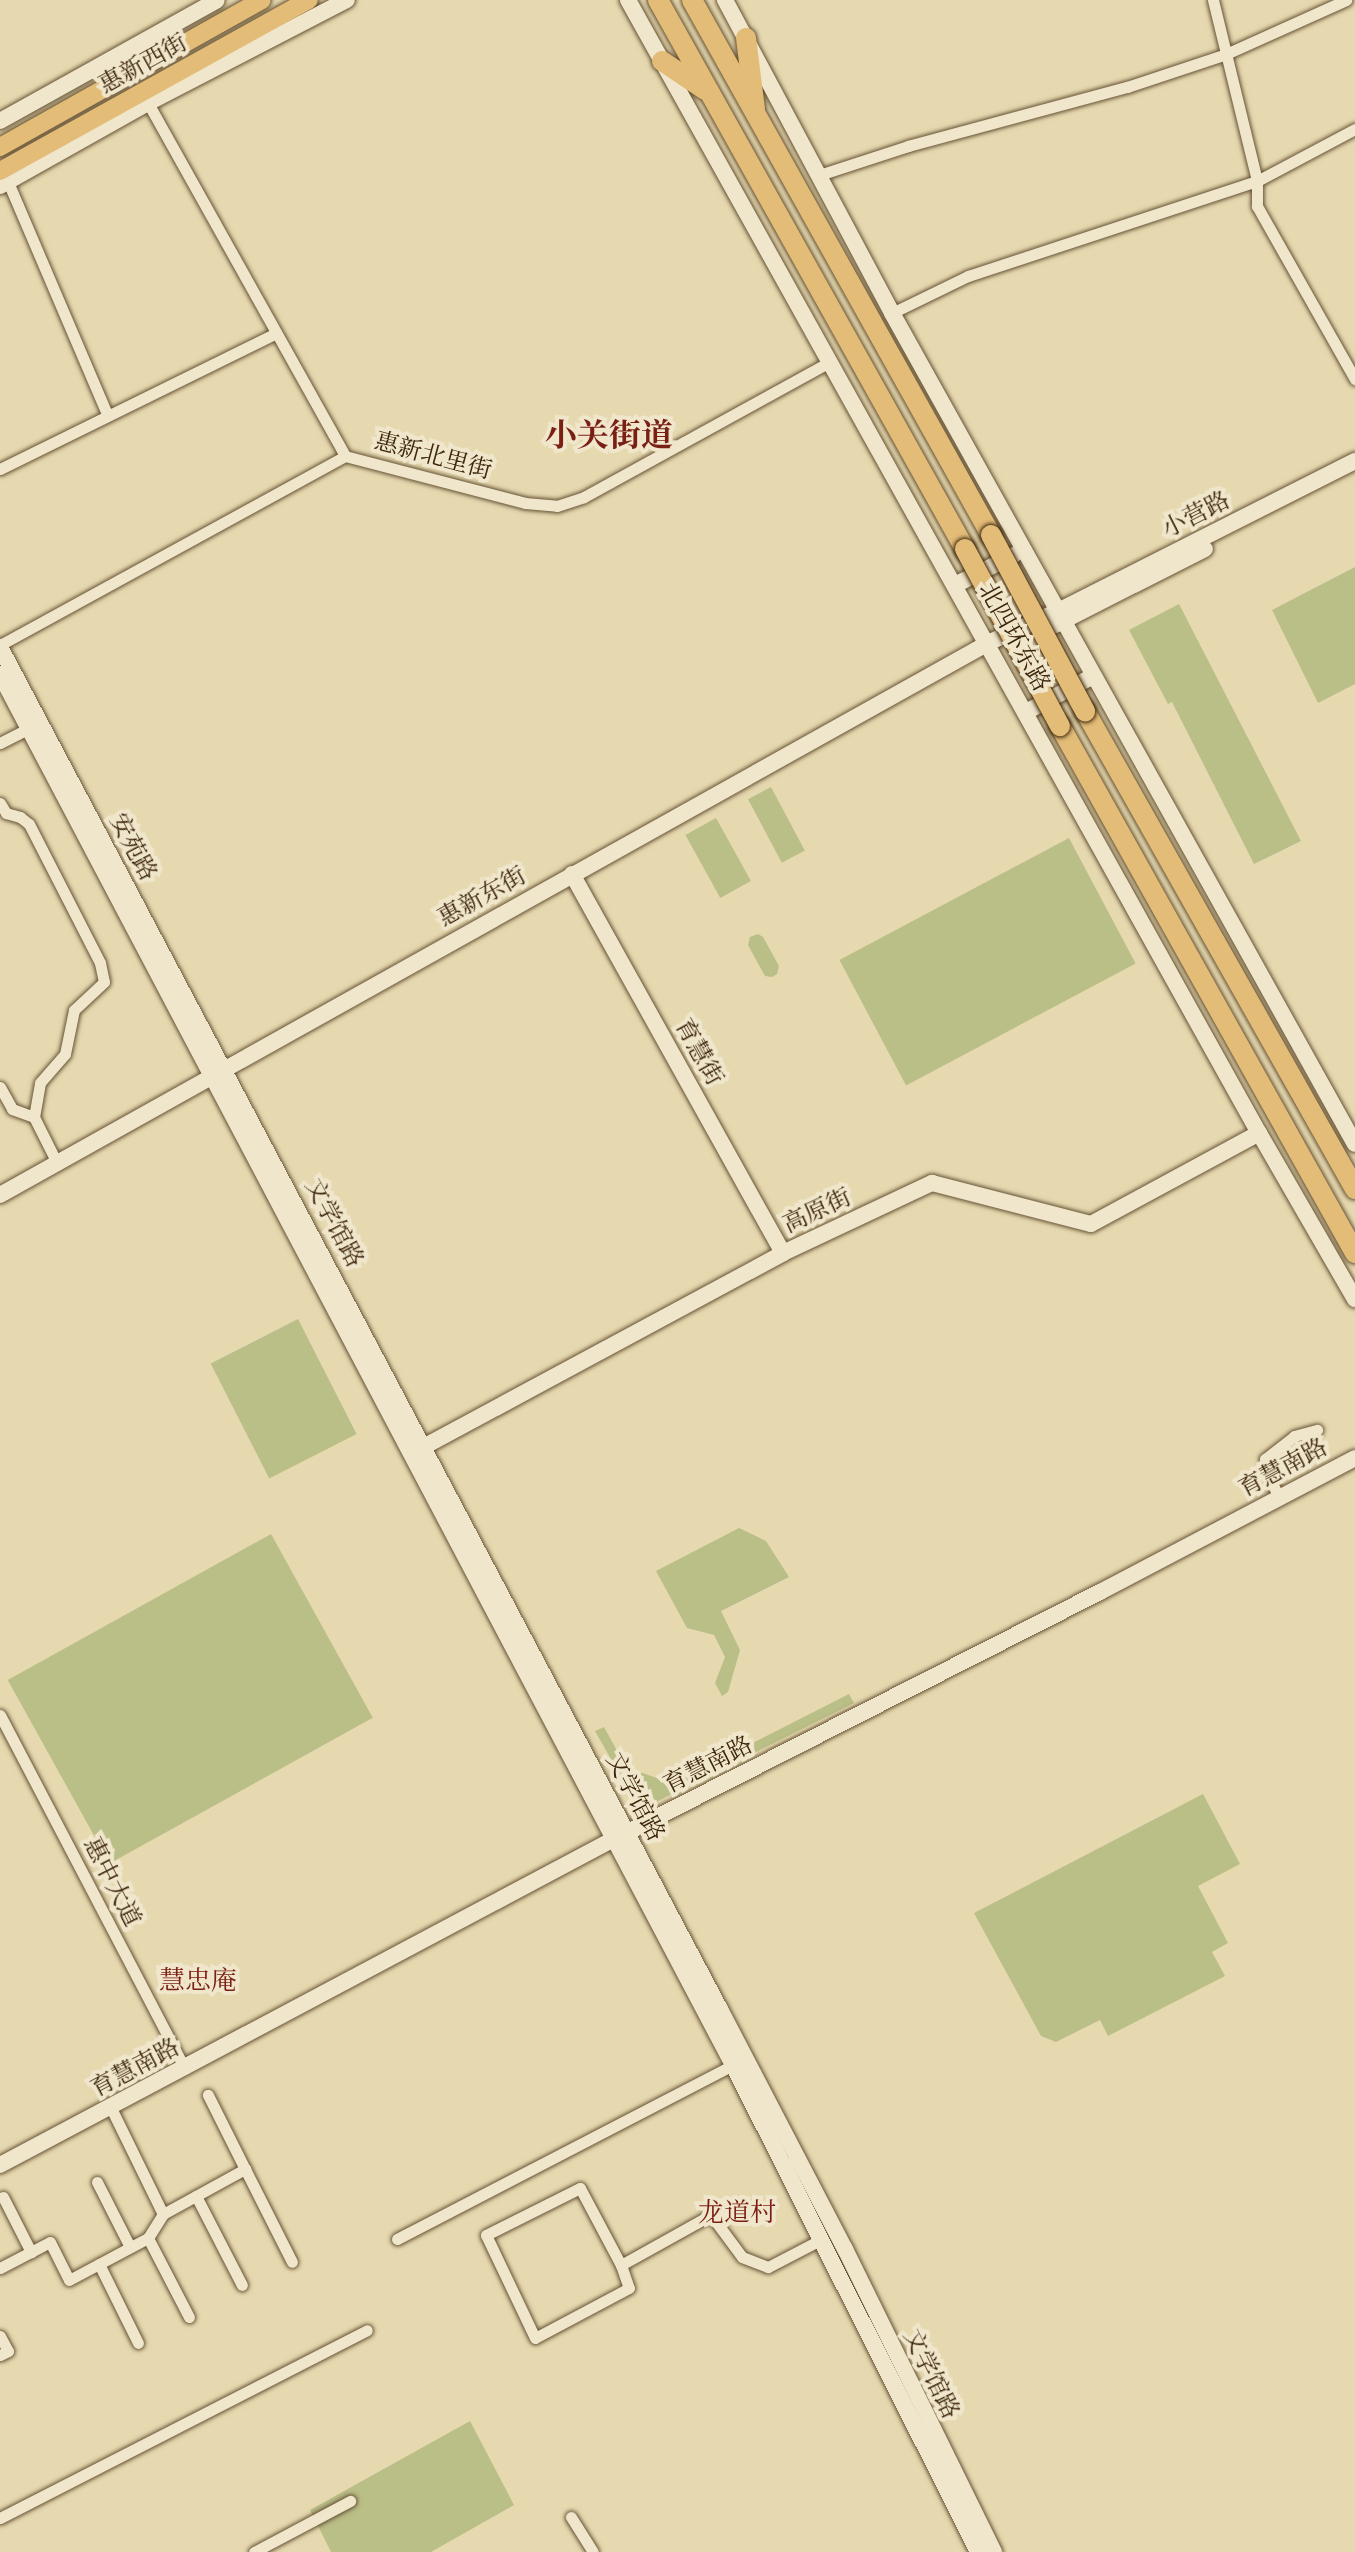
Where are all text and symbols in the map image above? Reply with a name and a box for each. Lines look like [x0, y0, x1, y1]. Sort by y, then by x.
street label: 惠新西街 [94, 28, 192, 100]
district label: 小关街道 [545, 416, 673, 454]
street label: 惠新北里街 [371, 427, 495, 485]
street label: 小营路 [1157, 486, 1235, 544]
street label: 北四环东路 [972, 578, 1056, 696]
street label: 安苑路 [103, 808, 163, 886]
street label: 惠新东街 [433, 861, 531, 933]
street label: 育慧街 [669, 1014, 729, 1090]
street label: 文学馆路 [299, 1174, 369, 1272]
street label: 高原街 [778, 1183, 856, 1239]
street label: 育慧南路 [1234, 1433, 1332, 1503]
street label: 育慧南路 [659, 1730, 757, 1800]
street label: 文学馆路 [600, 1748, 670, 1846]
street label: 惠中大道 [77, 1833, 147, 1931]
district label: 慧忠庵 [159, 1965, 237, 1997]
street label: 育慧南路 [86, 2033, 184, 2103]
district label: 龙道村 [698, 2197, 776, 2229]
street label: 文学馆路 [897, 2325, 965, 2423]

